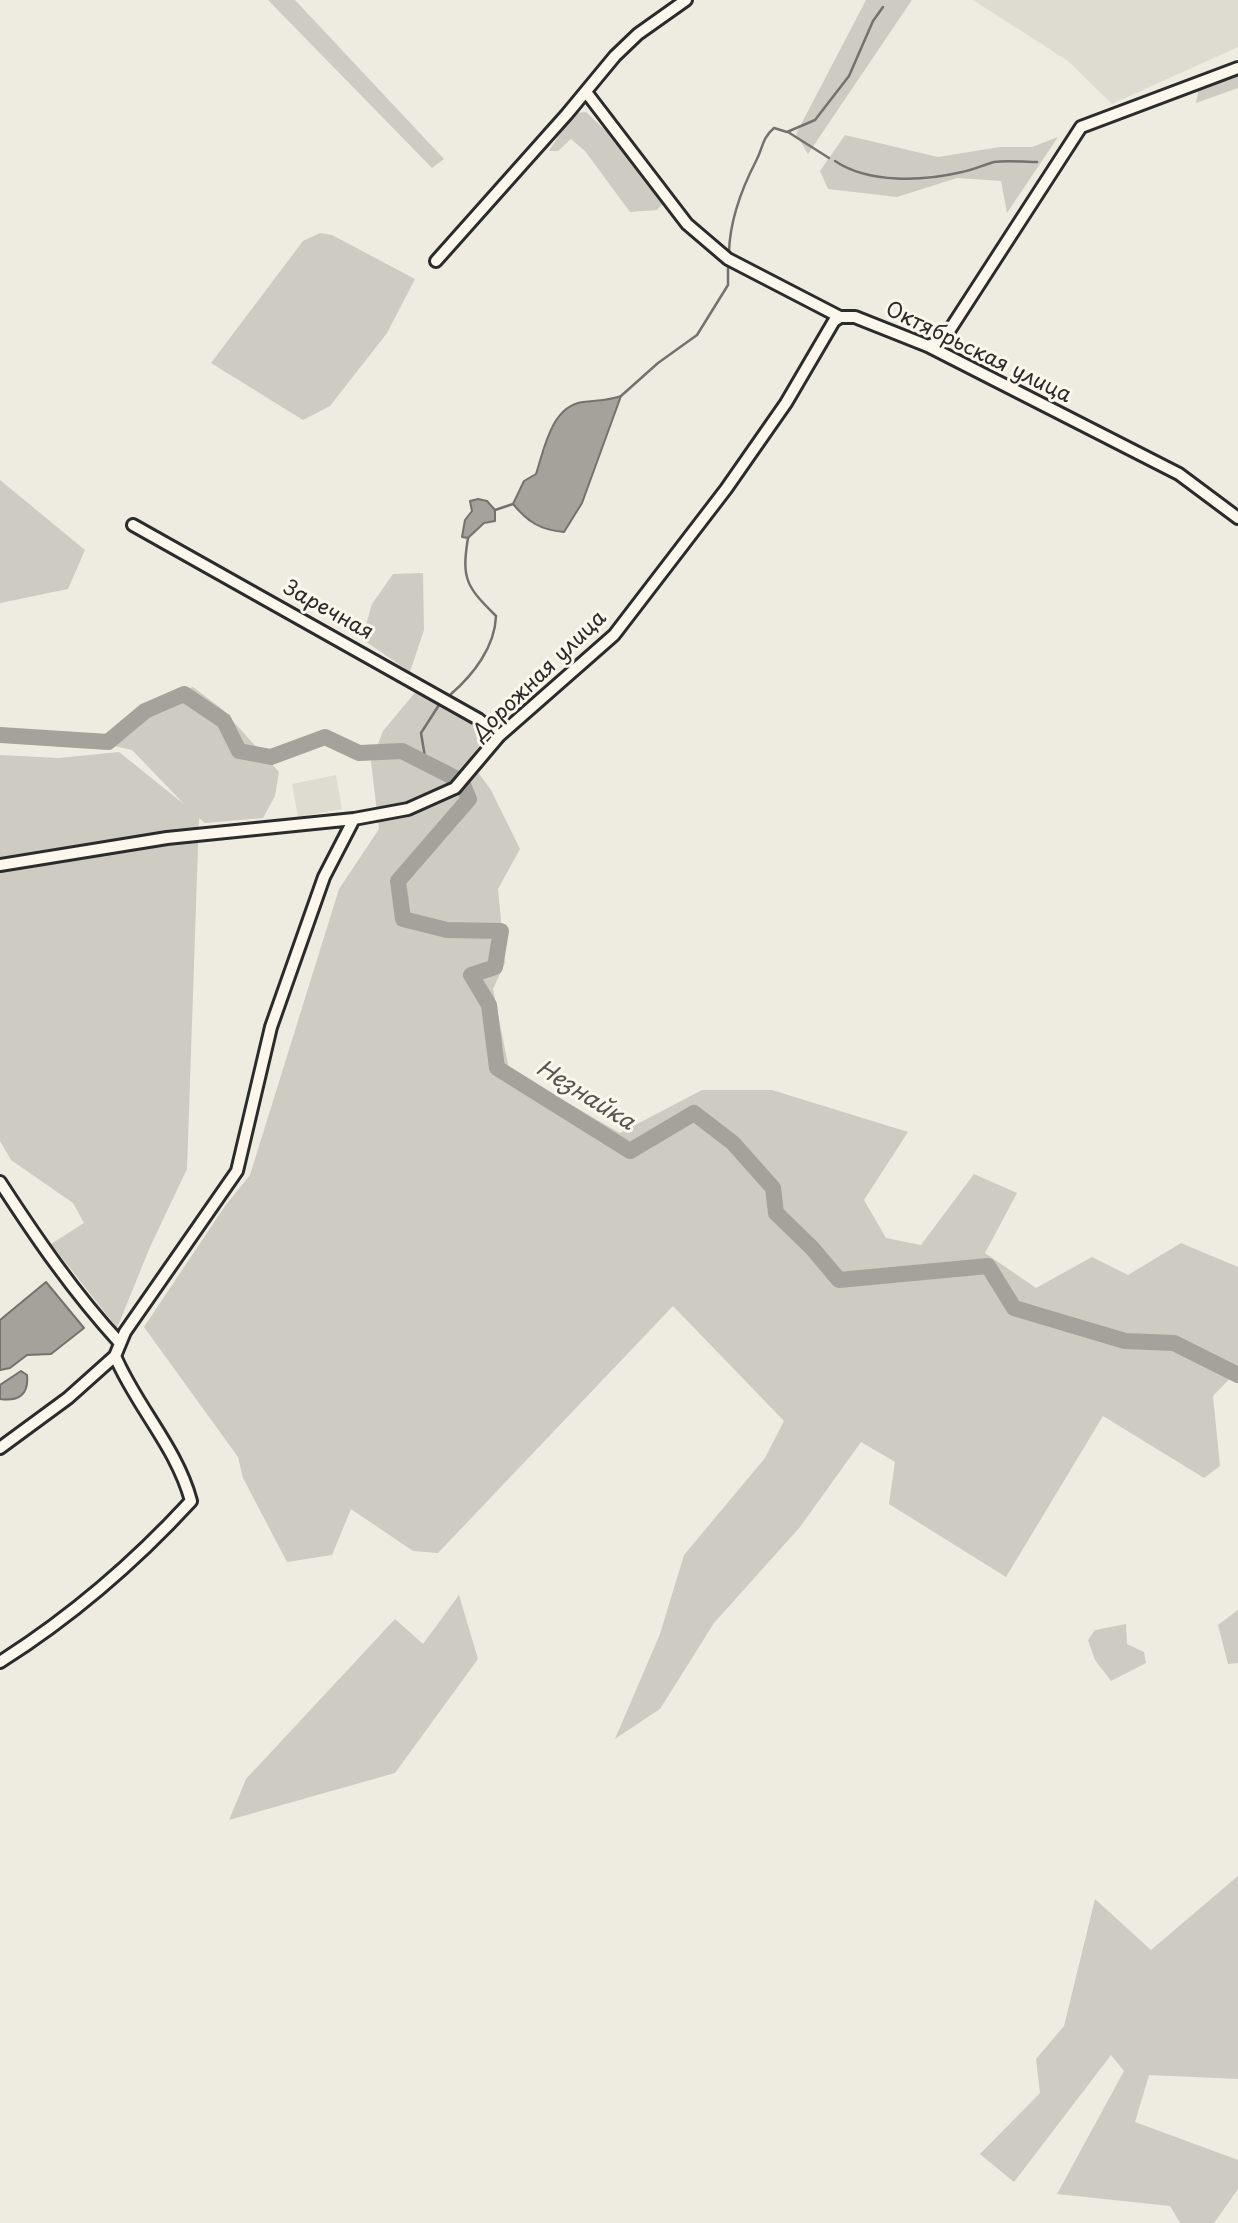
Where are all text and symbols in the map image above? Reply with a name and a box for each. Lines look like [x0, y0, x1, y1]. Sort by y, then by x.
street label: Октябрьская улица [881, 297, 1075, 409]
street label: Заречная [279, 576, 377, 646]
street label: Дорожная улица [468, 606, 612, 746]
water label: Незнайка [531, 1055, 639, 1137]

